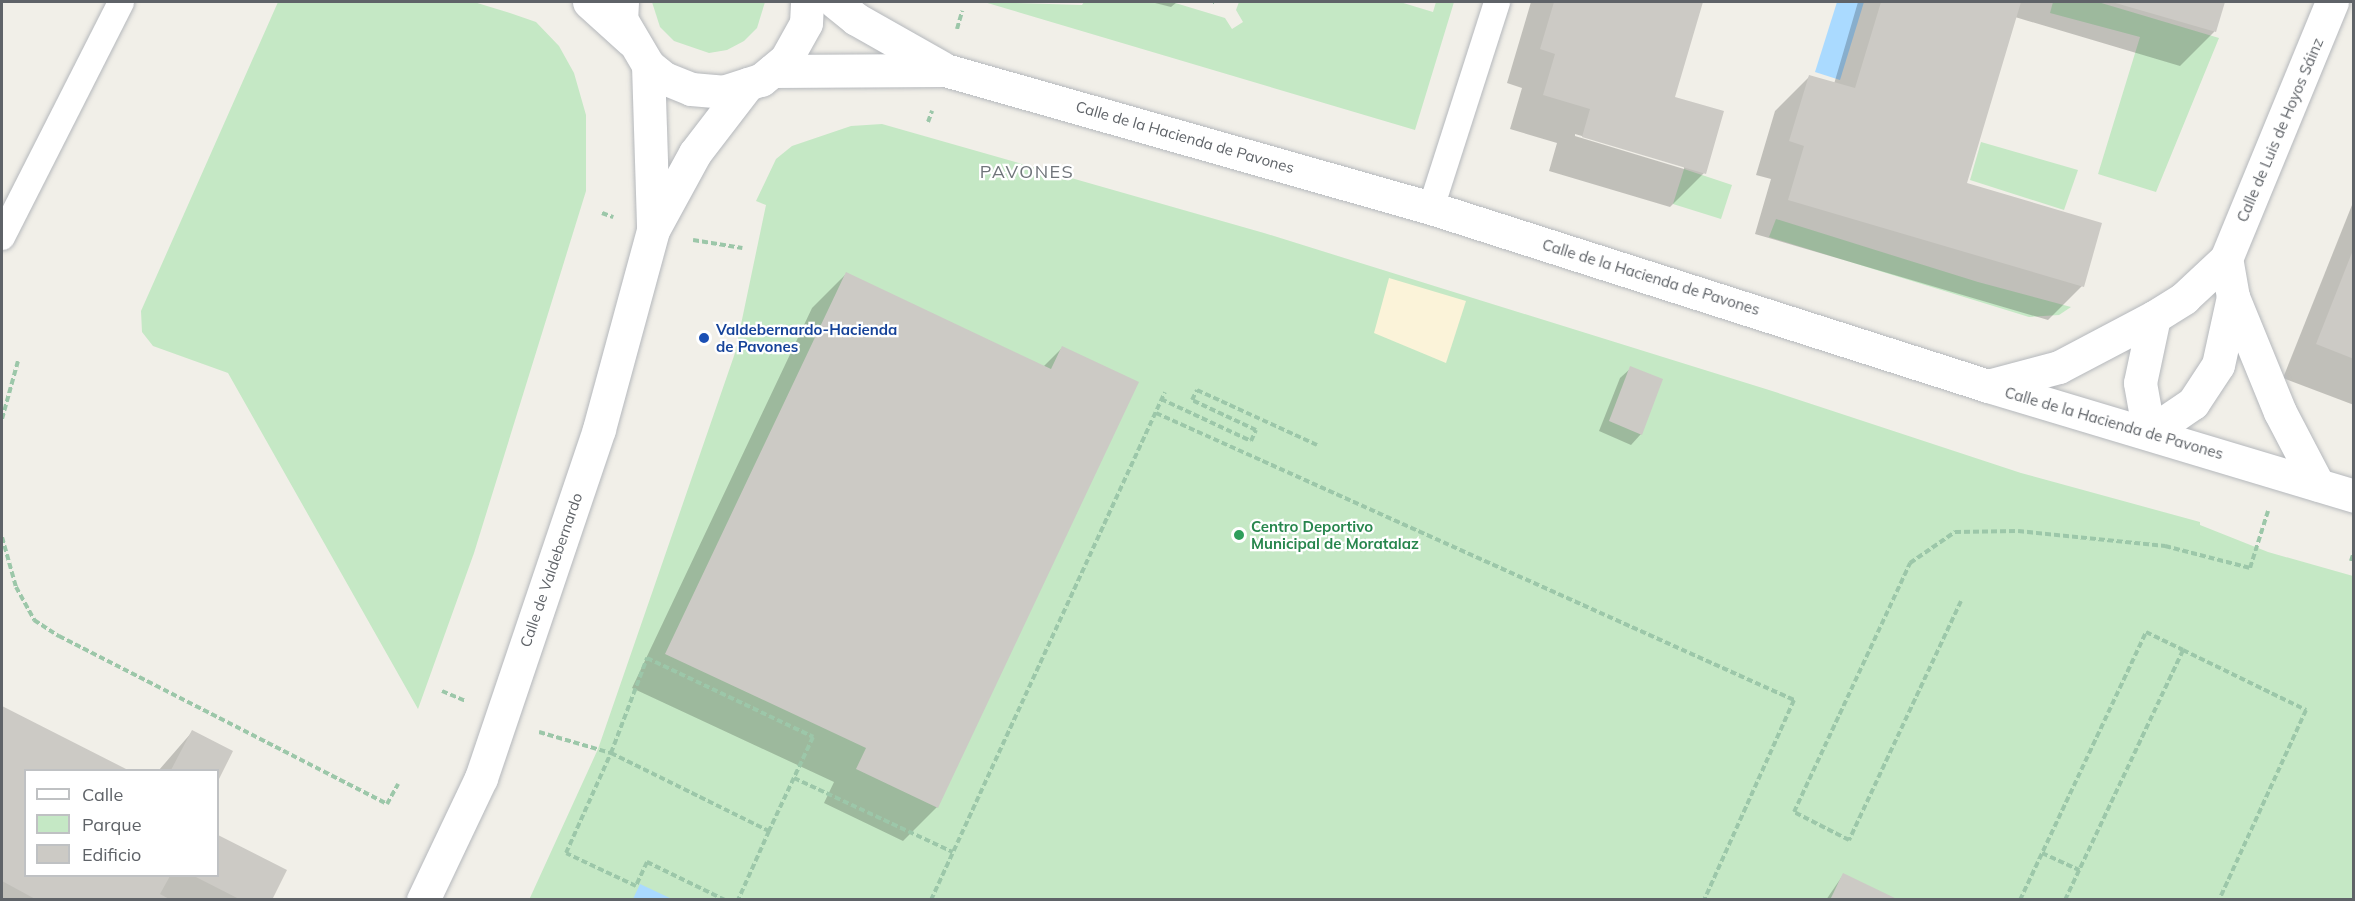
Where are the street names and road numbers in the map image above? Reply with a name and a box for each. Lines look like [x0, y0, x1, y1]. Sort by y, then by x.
street label: Calle de Luis de Hoyos Sáinz [2233, 35, 2327, 225]
street label: Calle de la Hacienda de Pavones [1074, 97, 1296, 177]
street label: Calle de la Hacienda de Pavones [1540, 235, 1762, 319]
street label: Calle de la Hacienda de Pavones [2003, 383, 2225, 463]
street label: Calle de Valdebernardo [516, 491, 586, 649]

